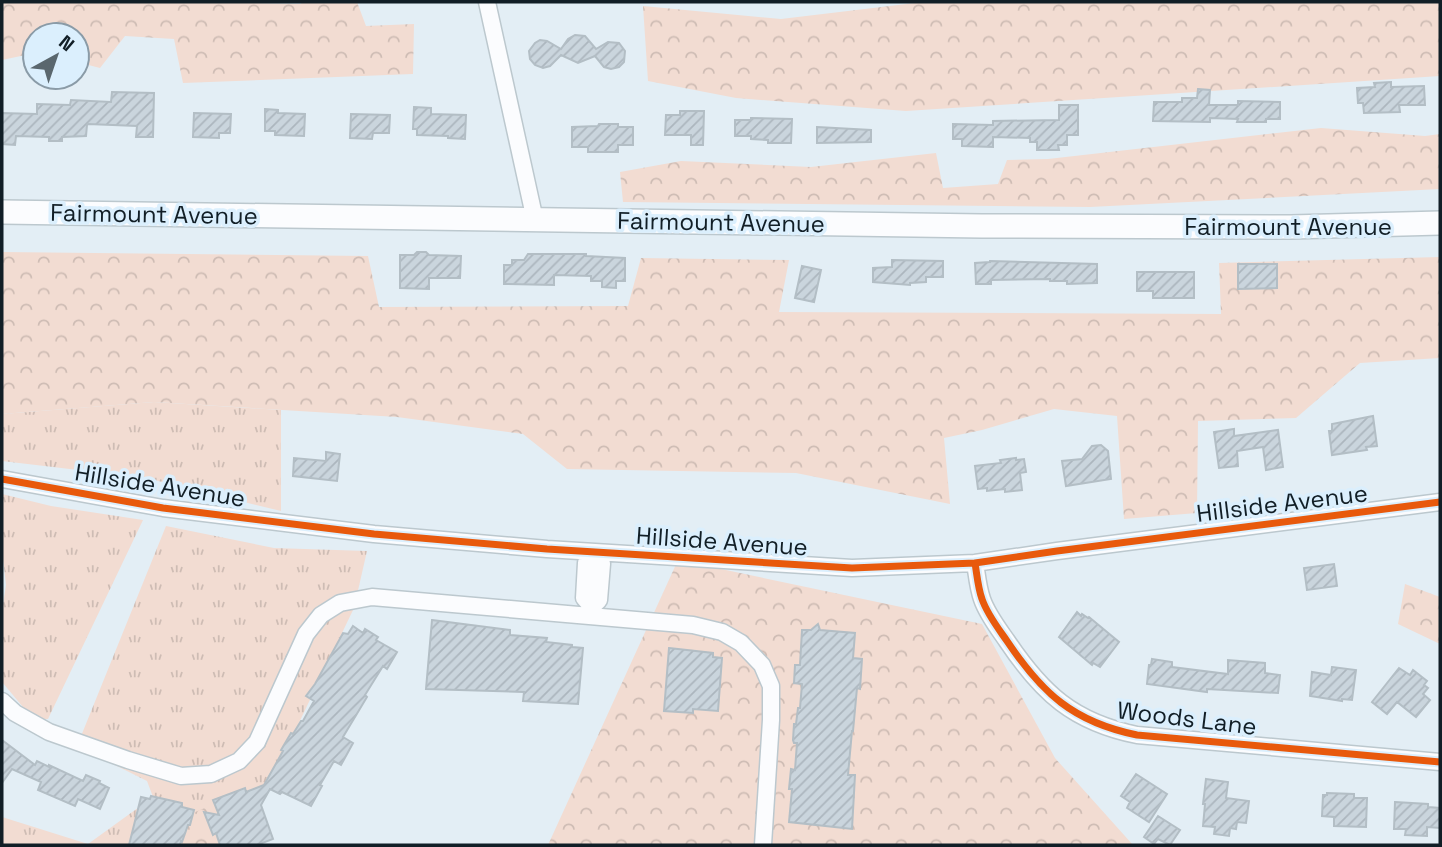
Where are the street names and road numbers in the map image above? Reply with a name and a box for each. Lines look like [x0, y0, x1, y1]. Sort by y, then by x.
street label: Fairmount Avenue [50, 197, 258, 231]
street label: Fairmount Avenue [617, 205, 825, 239]
street label: Fairmount Avenue [1184, 211, 1392, 242]
street label: Hillside Avenue [73, 456, 247, 514]
street label: Hillside Avenue [1195, 477, 1369, 529]
street label: Hillside Avenue [635, 520, 809, 562]
street label: Woods Lane [1115, 694, 1259, 742]

